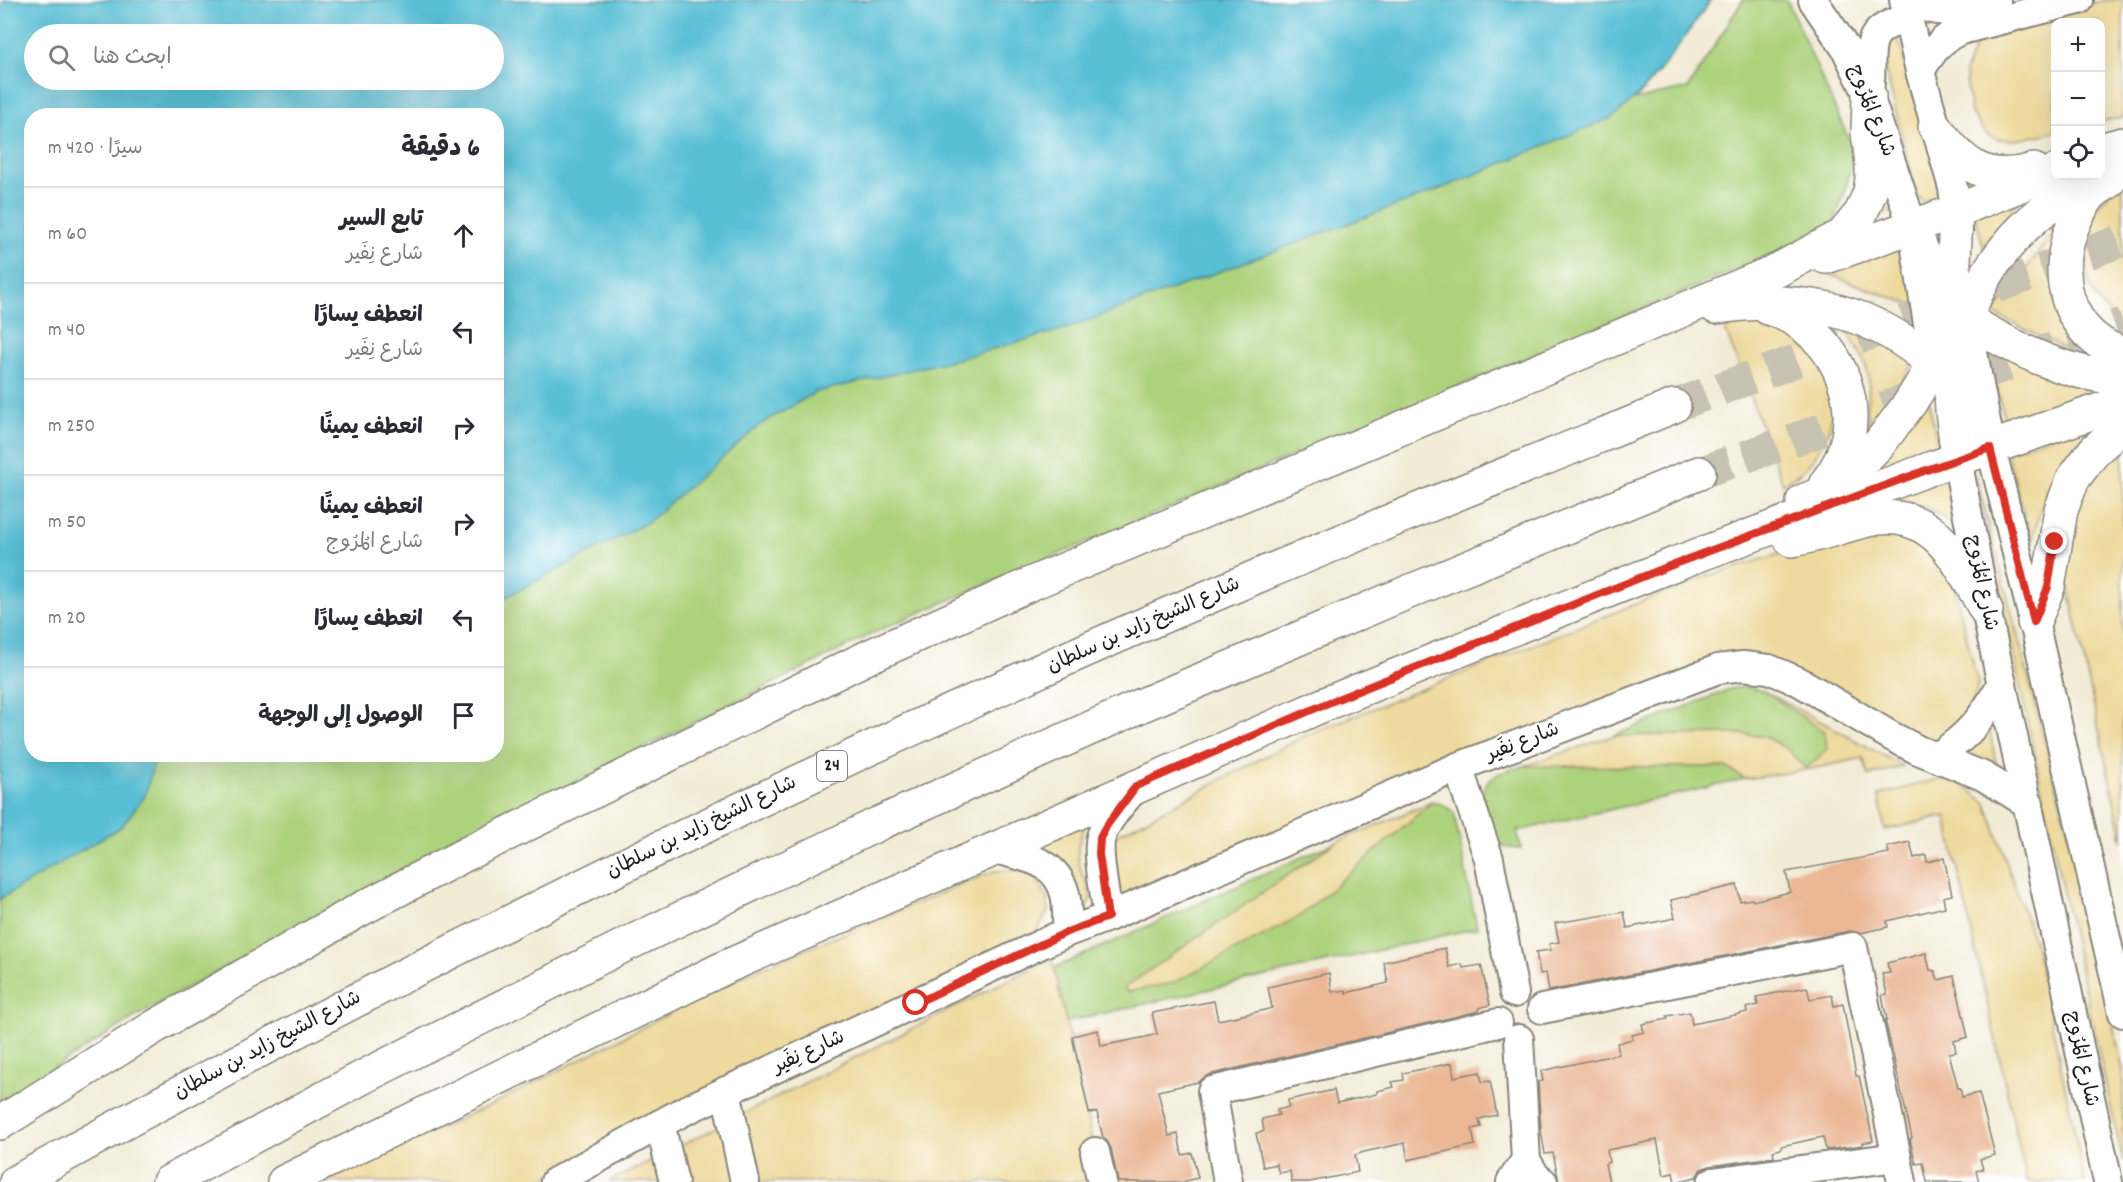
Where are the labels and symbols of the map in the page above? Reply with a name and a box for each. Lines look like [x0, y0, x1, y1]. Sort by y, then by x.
street label: شارع المُرُوج [1841, 61, 1901, 161]
route end [2041, 528, 2067, 554]
street label: شارع المُرُوج [1958, 533, 2004, 633]
street label: شارع الشيخ زايد بن سلطان [1043, 571, 1245, 681]
street label: شارع نِفَير [1480, 716, 1564, 771]
road number: 24 [817, 751, 847, 781]
street label: شارع الشيخ زايد بن سلطان [602, 770, 802, 886]
street label: شارع الشيخ زايد بن سلطان [169, 985, 367, 1107]
route start [902, 989, 928, 1015]
street label: شارع المُرُوج [2057, 1009, 2105, 1109]
street label: شارع نِفَير [766, 1024, 850, 1083]

